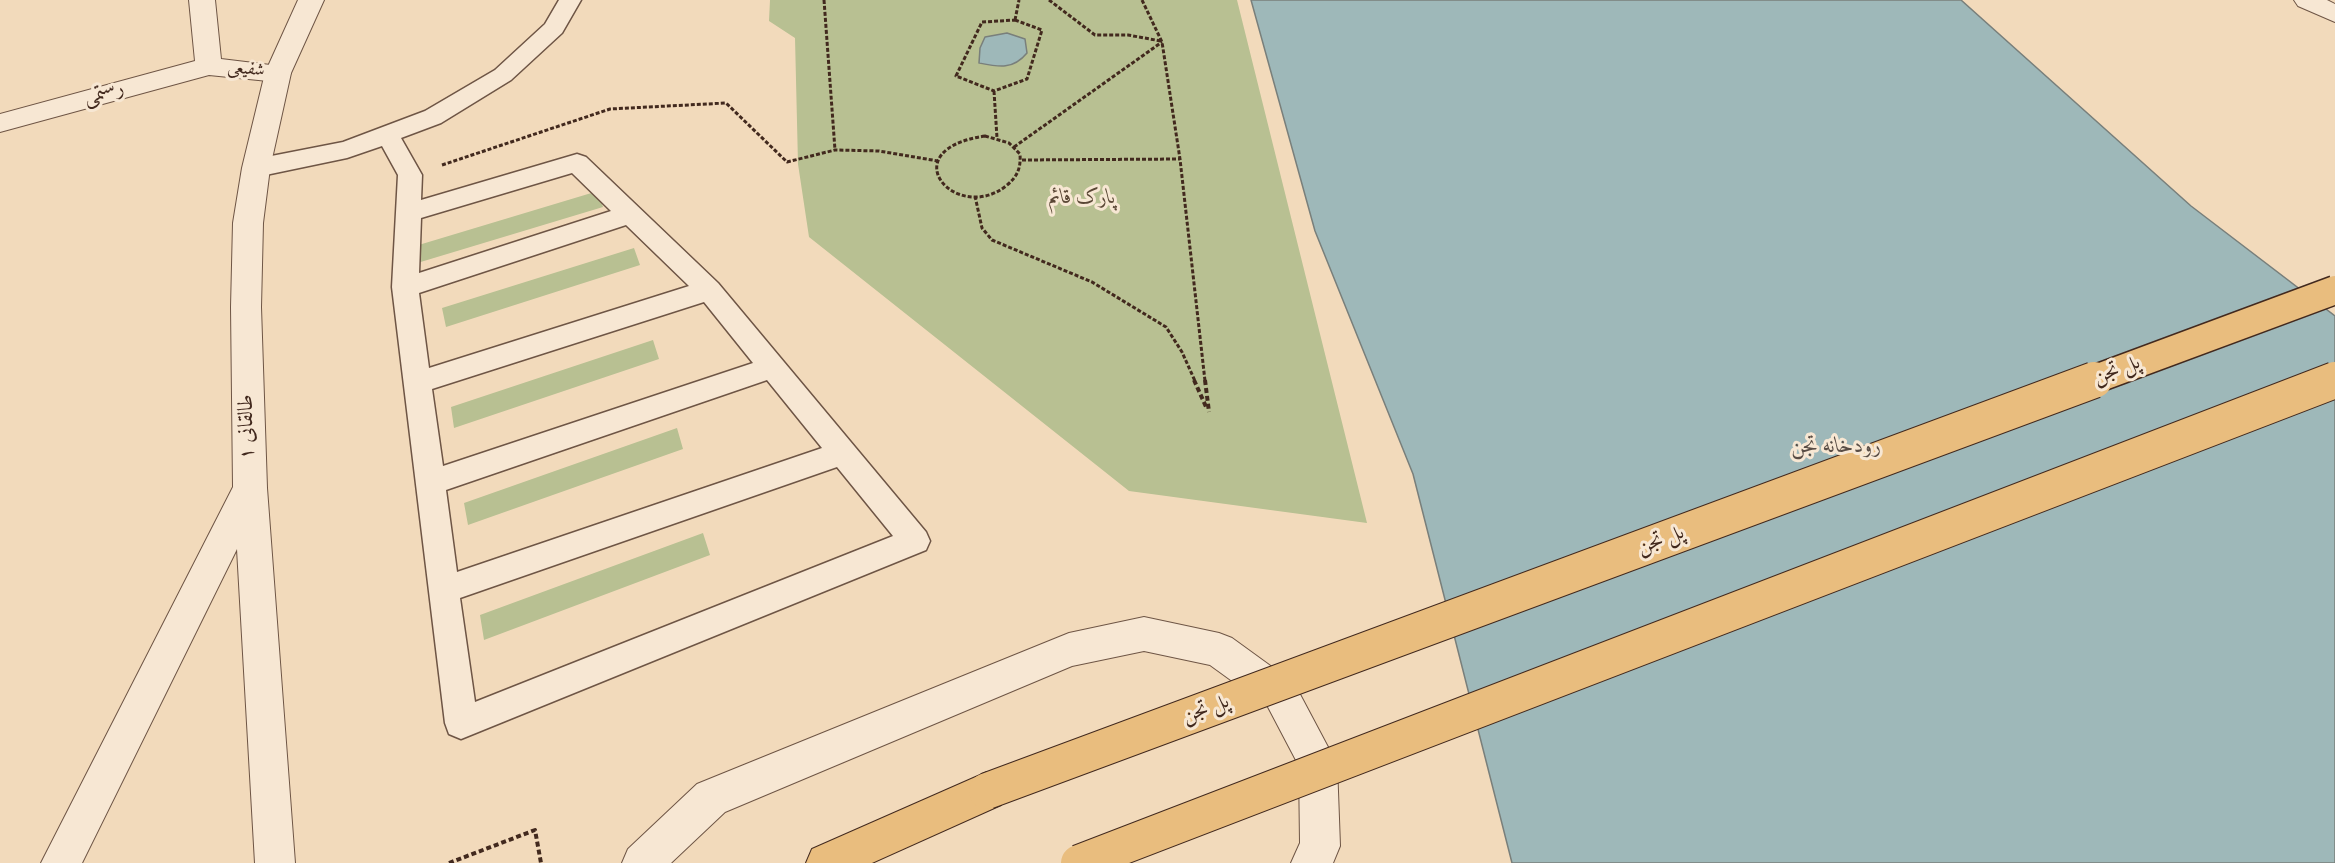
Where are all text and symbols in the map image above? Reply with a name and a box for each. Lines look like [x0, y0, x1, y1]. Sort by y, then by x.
street label: شفیعی [226, 57, 266, 83]
street label: رستمی [81, 77, 127, 111]
park label: پارک قائم [1048, 186, 1116, 212]
street label: پل تجن [2090, 351, 2144, 391]
street label: طالقانی ۱ [235, 394, 261, 460]
water label: رودخانه تجن [1791, 434, 1881, 460]
street label: پل تجن [1634, 521, 1688, 561]
street label: پل تجن [1179, 690, 1233, 730]

